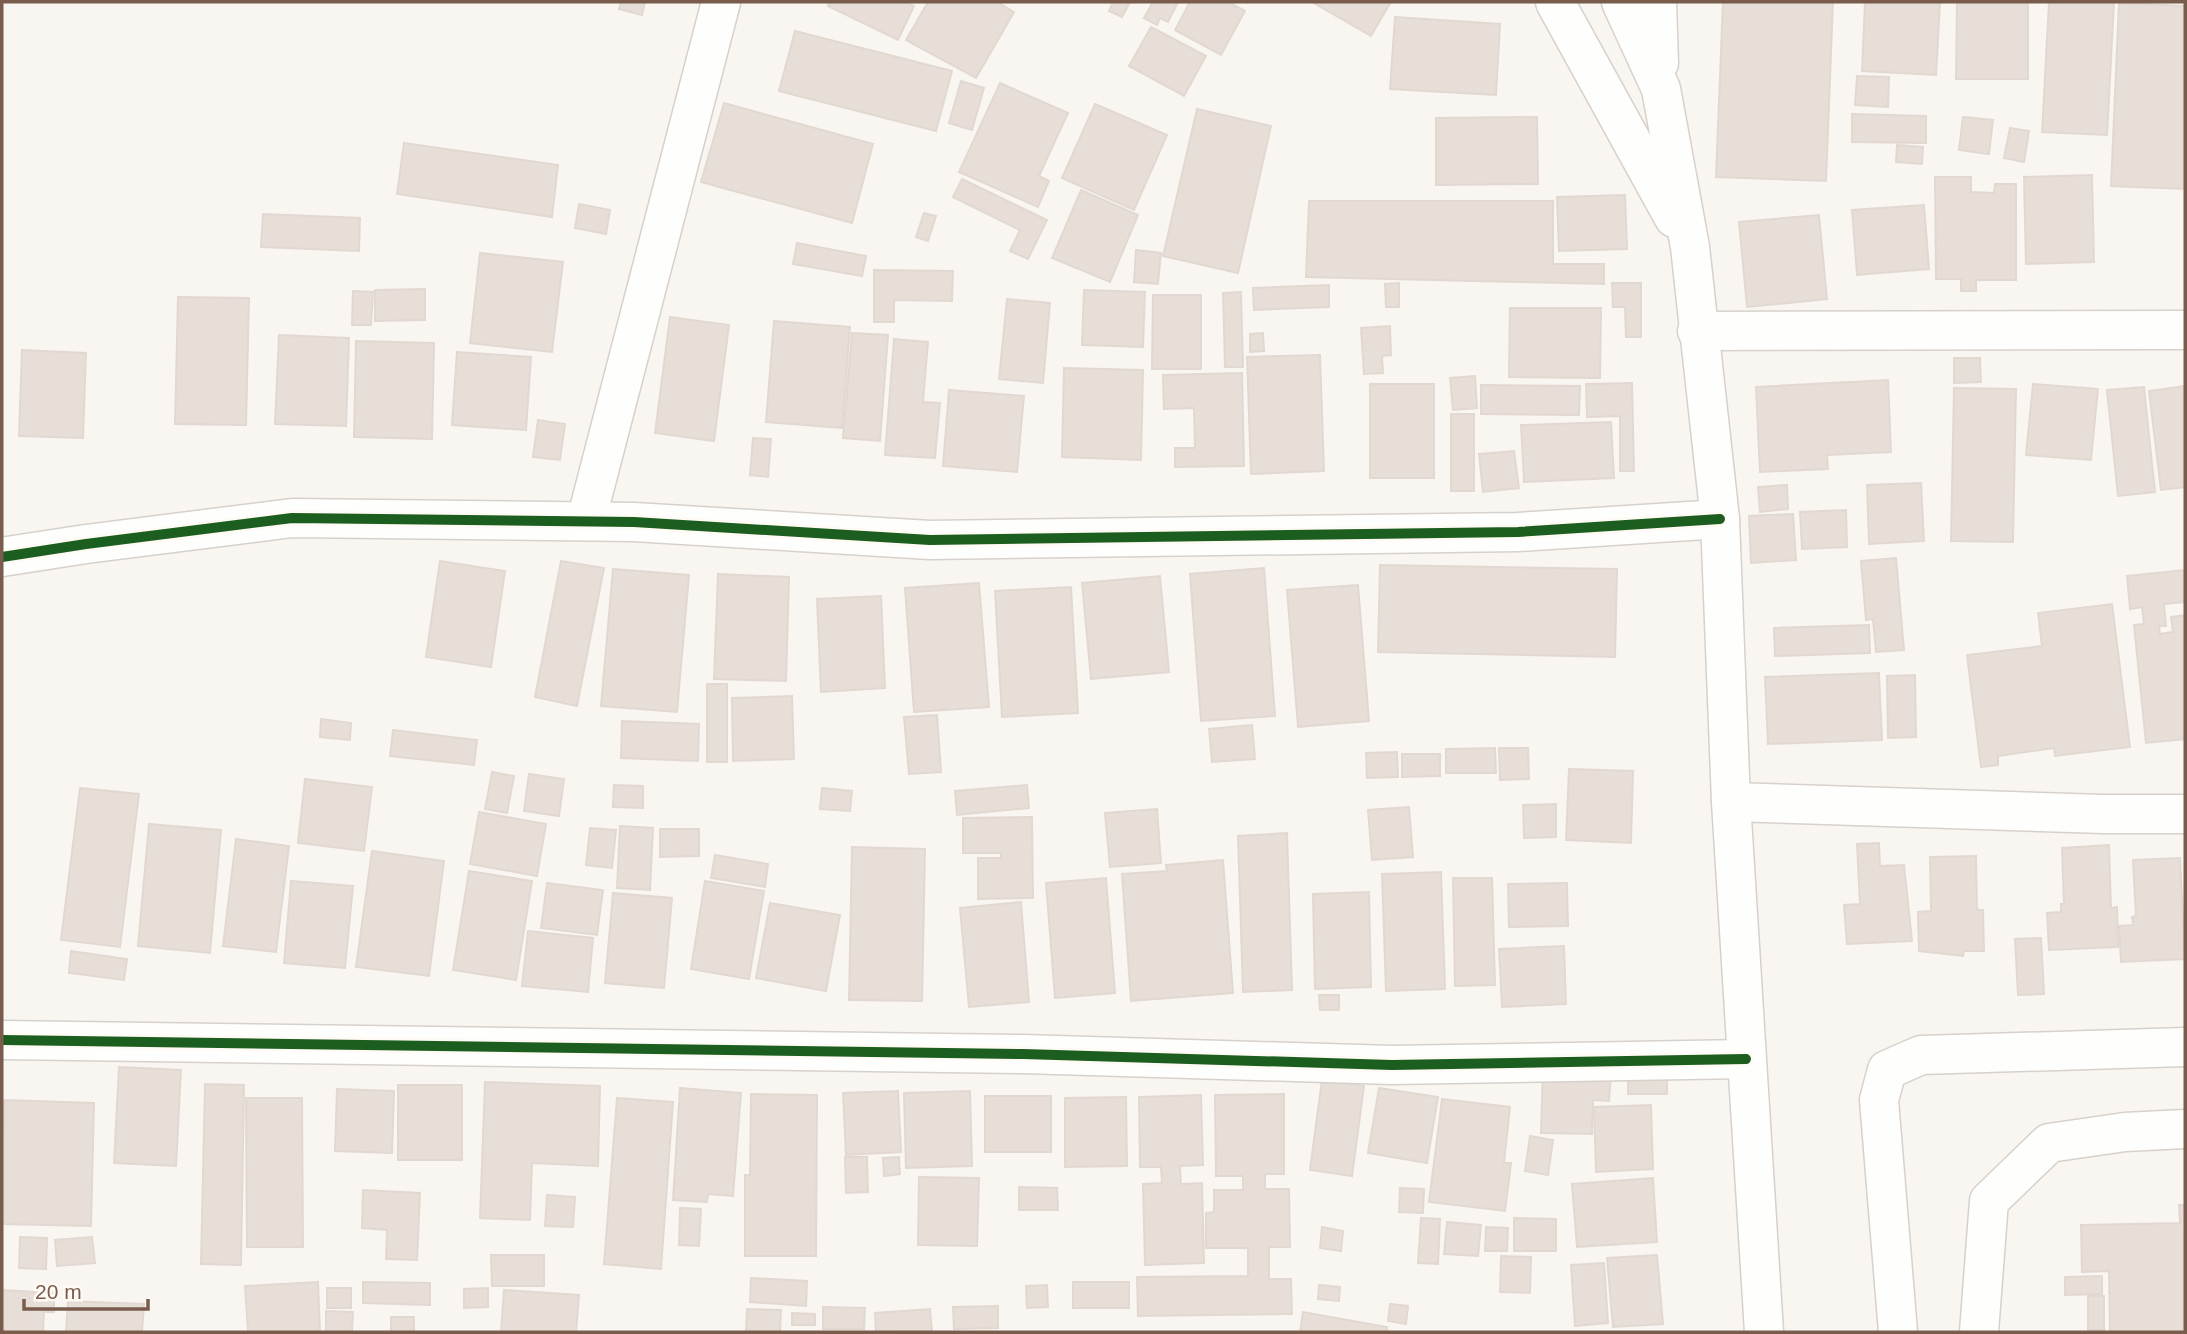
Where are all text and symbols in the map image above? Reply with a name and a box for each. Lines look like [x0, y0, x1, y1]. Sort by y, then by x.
scale bar [24, 1268, 149, 1312]
text: 20 m [35, 1280, 82, 1303]

